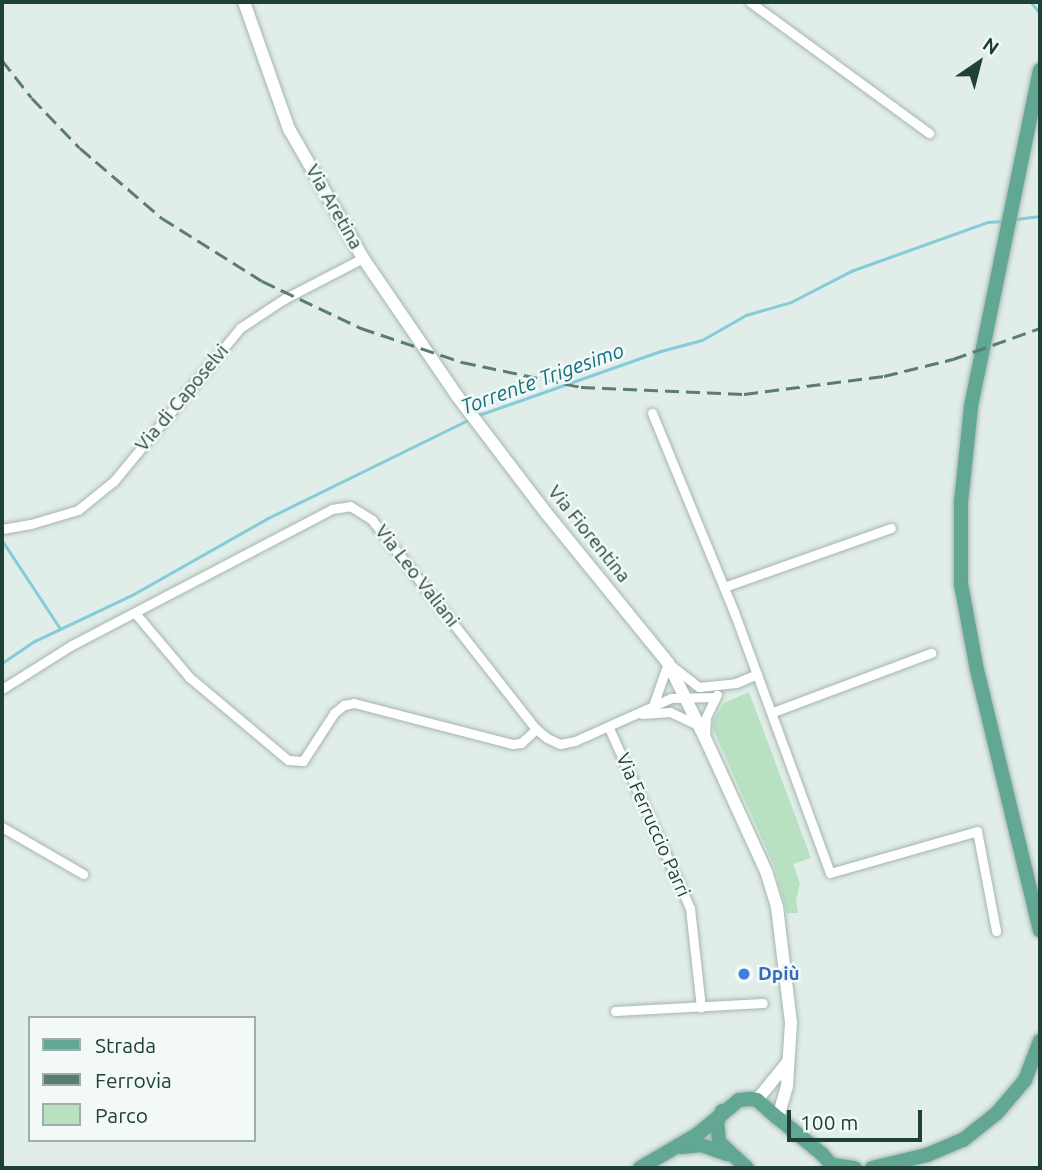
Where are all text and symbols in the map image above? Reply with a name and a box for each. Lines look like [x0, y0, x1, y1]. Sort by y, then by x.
north arrow [944, 28, 1014, 98]
text: N [979, 33, 1003, 59]
street label: Via Aretina [301, 161, 367, 253]
water label: Torrente Trigesimo [457, 337, 627, 419]
street label: Via di Caposelvi [131, 340, 233, 456]
street label: Via Fiorentina [543, 481, 635, 587]
street label: Via Leo Valiani [370, 520, 464, 632]
street label: Via Ferruccio Parri [611, 750, 695, 900]
place label: Dpiù [758, 963, 800, 985]
marker: Dpiù [736, 966, 752, 982]
legend [28, 1016, 256, 1142]
text: Strada [95, 1033, 156, 1057]
text: Ferrovia [95, 1068, 172, 1092]
scale bar [790, 1096, 925, 1140]
text: Parco [95, 1103, 148, 1127]
text: 100 m [800, 1110, 858, 1134]

